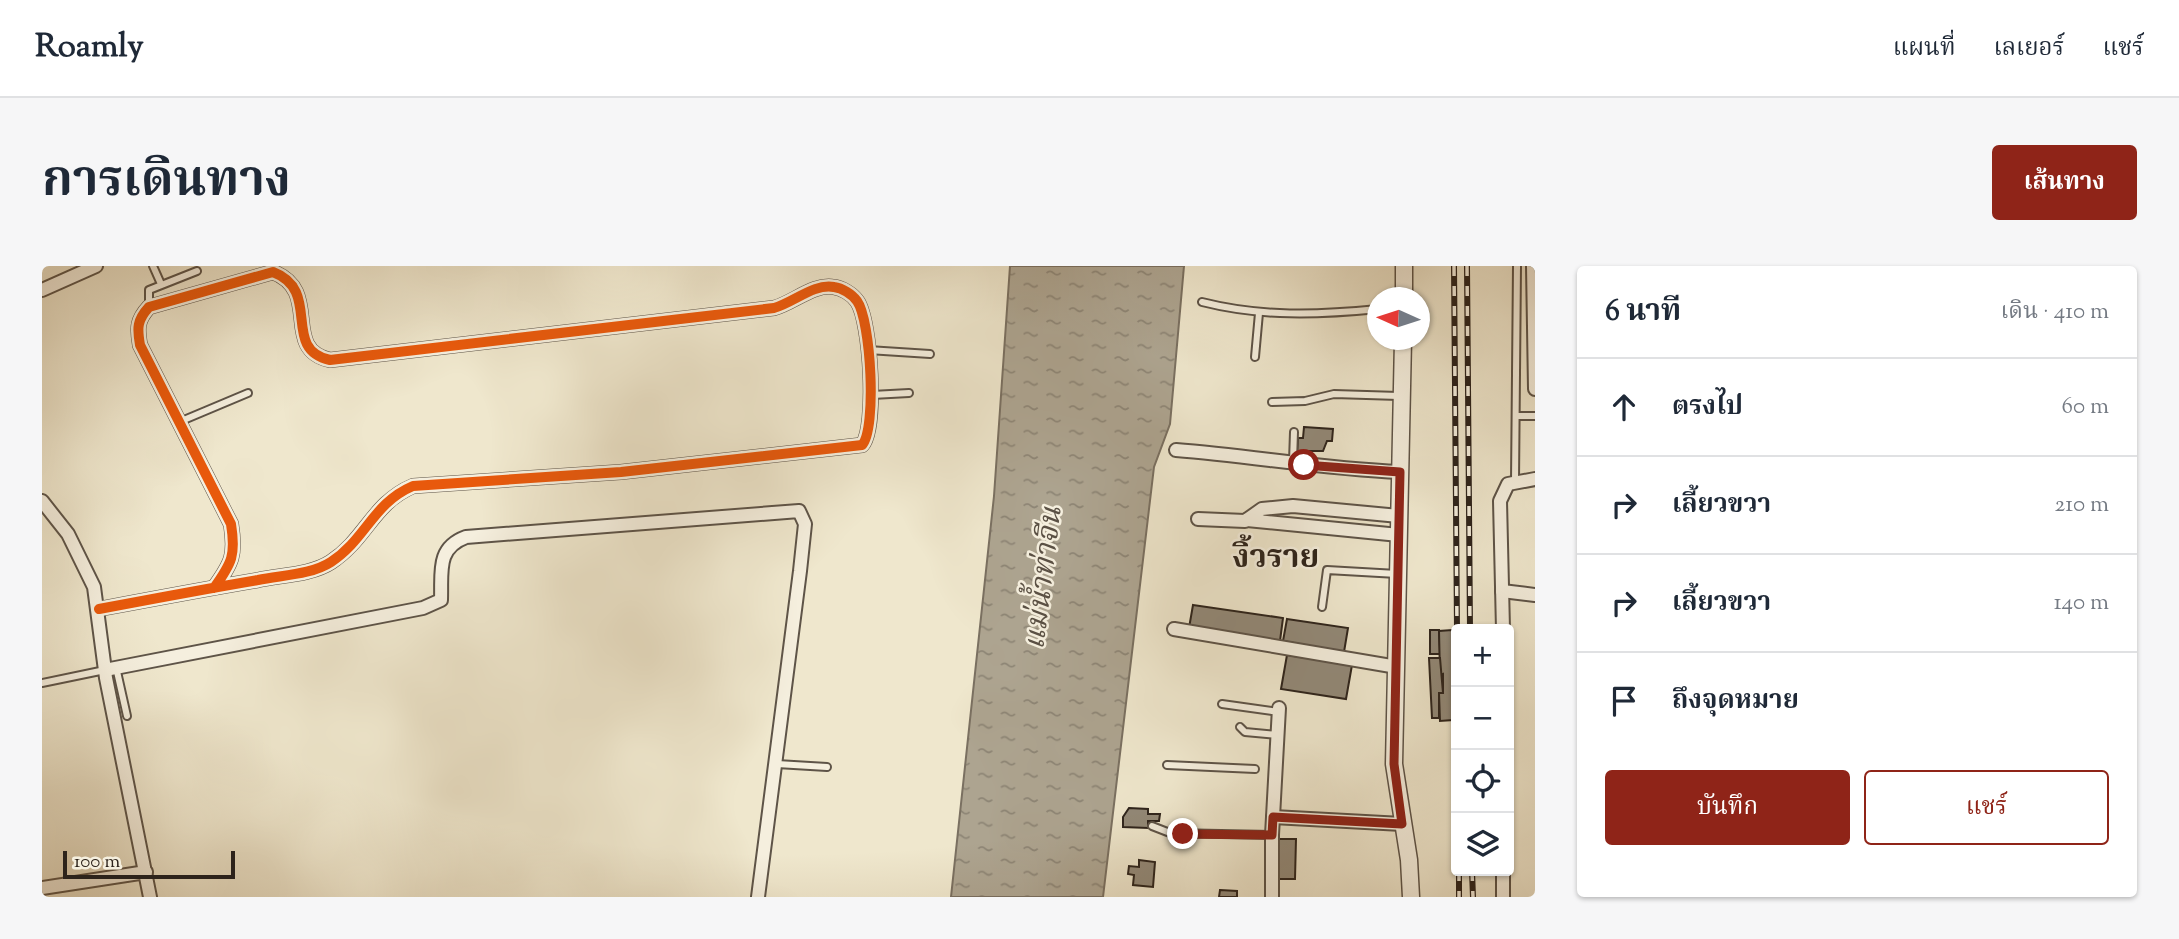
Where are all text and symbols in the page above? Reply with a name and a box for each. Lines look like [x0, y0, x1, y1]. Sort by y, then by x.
text: Roamly [35, 24, 144, 72]
text: แผนที่ [1893, 32, 1956, 66]
text: เลเยอร์ [1994, 32, 2065, 66]
text: แชร์ [2103, 32, 2144, 66]
button: เส้นทาง [1992, 145, 2137, 220]
text: การเดินทาง [42, 148, 291, 218]
north arrow [1367, 287, 1430, 350]
text: 6 นาที [1605, 291, 1681, 334]
text: เดิน · 410 m [2000, 296, 2109, 329]
icon: ahead [1605, 388, 1643, 426]
text: ตรงไป [1672, 389, 1743, 426]
text: 60 m [2061, 391, 2109, 424]
route start [1288, 449, 1319, 480]
icon: right [1605, 486, 1643, 524]
text: เลี้ยวขวา [1672, 487, 1771, 524]
text: 210 m [2055, 489, 2109, 522]
water label: แม่น้ำท่าจีน [1011, 504, 1075, 652]
district label: งิ้วราย [1231, 534, 1319, 582]
icon: right [1605, 584, 1643, 622]
text: เลี้ยวขวา [1672, 585, 1771, 622]
text: 140 m [2054, 587, 2109, 620]
map controls [1451, 624, 1514, 876]
button: + [1451, 624, 1514, 687]
icon: arrive [1605, 682, 1643, 720]
text: ถึงจุดหมาย [1672, 683, 1799, 720]
button: − [1451, 687, 1514, 750]
button: locate [1451, 750, 1514, 813]
button: บันทึก [1605, 770, 1850, 845]
button: แชร์ [1864, 770, 2109, 845]
button: layers [1451, 813, 1514, 876]
route end [1167, 818, 1198, 849]
scale bar [63, 848, 234, 880]
text: 100 m [74, 849, 120, 876]

